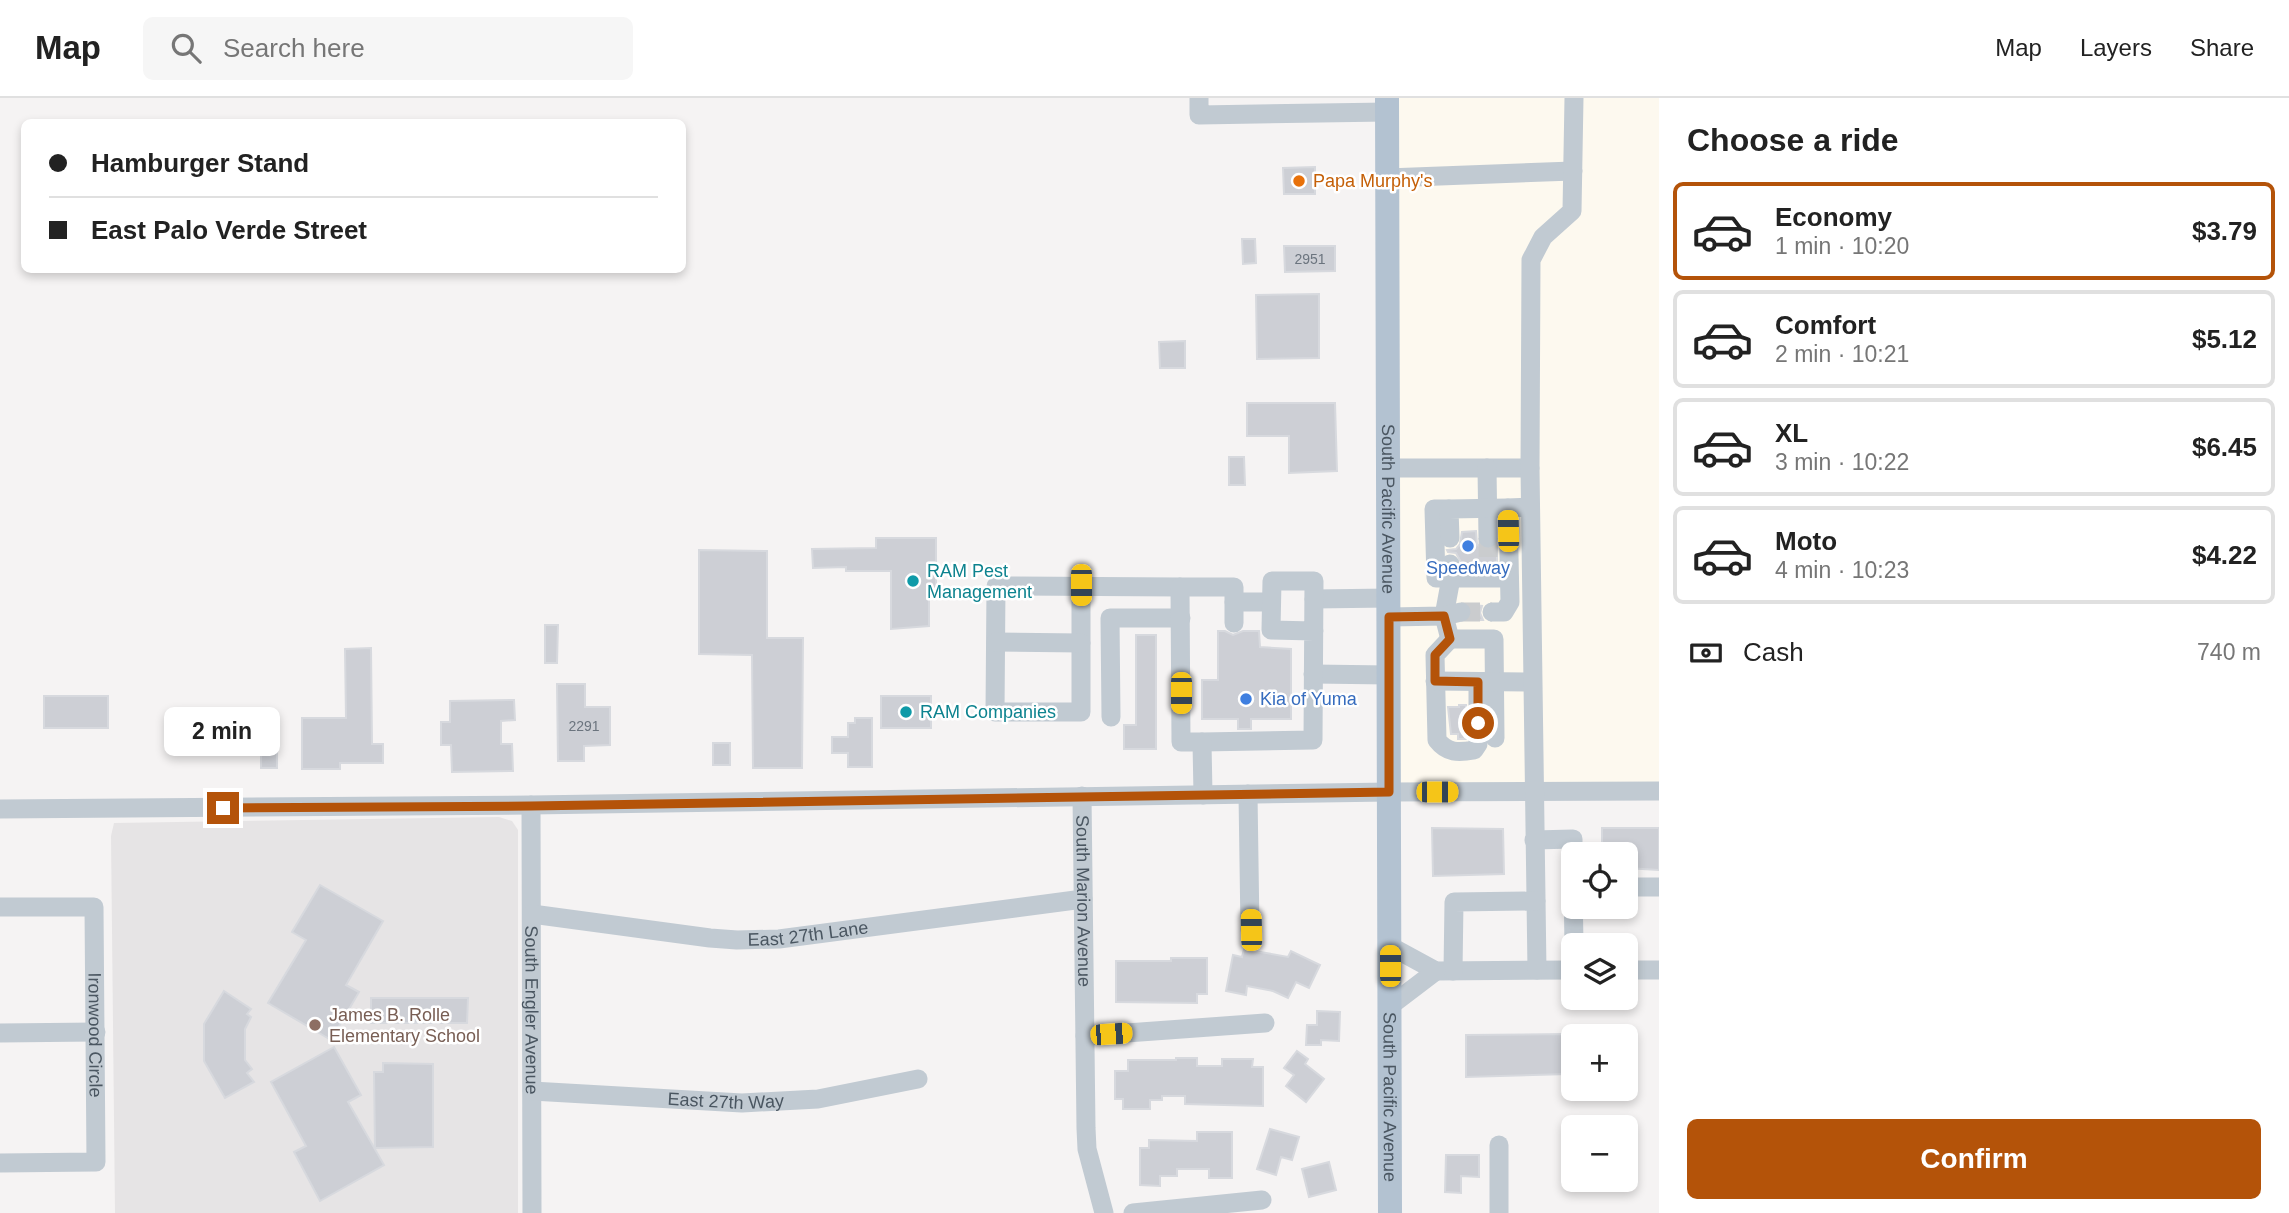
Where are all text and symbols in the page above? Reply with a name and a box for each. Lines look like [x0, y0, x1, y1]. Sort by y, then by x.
search box [143, 17, 633, 80]
text: Map [35, 29, 101, 66]
icon: search [167, 29, 205, 67]
text: Search here [223, 33, 365, 63]
text: Map [1995, 34, 2042, 61]
text: Layers [2080, 34, 2152, 61]
text: Share [2190, 34, 2254, 61]
text: Choose a ride [1687, 122, 1899, 158]
text: Hamburger Stand [91, 148, 309, 178]
place label: Papa Murphy's [1313, 171, 1433, 191]
marker: Papa Murphy's [1291, 173, 1307, 189]
icon: car [1691, 200, 1754, 263]
text: Economy [1775, 202, 1892, 232]
text: East Palo Verde Street [91, 215, 367, 245]
text: $3.79 [2192, 216, 2257, 246]
text: 1 min · 10:20 [1775, 233, 1909, 259]
house number: 2951 [1294, 251, 1326, 267]
icon: car [1691, 308, 1754, 371]
text: Comfort [1775, 310, 1876, 340]
text: $5.12 [2192, 324, 2257, 354]
text: 2 min · 10:21 [1775, 341, 1909, 367]
icon: car [1691, 416, 1754, 479]
text: XL [1775, 418, 1808, 448]
street label: South Pacific Avenue [1378, 424, 1398, 594]
text: $6.45 [2192, 432, 2257, 462]
text: 3 min · 10:22 [1775, 449, 1909, 475]
car [1498, 510, 1519, 552]
icon: car [1691, 524, 1754, 587]
text: Moto [1775, 526, 1837, 556]
marker: Speedway [1460, 538, 1476, 554]
text: $4.22 [2192, 540, 2257, 570]
text: 4 min · 10:23 [1775, 557, 1909, 583]
place label: Speedway [1426, 558, 1510, 578]
place label: RAM Pest Management [927, 561, 1032, 602]
car [1071, 564, 1092, 606]
marker: RAM Pest Management [905, 573, 921, 589]
icon: cash [1687, 634, 1725, 672]
text: Cash [1743, 637, 1804, 667]
text: 740 m [2197, 639, 2261, 665]
car [1171, 672, 1192, 714]
place label: Kia of Yuma [1260, 689, 1358, 709]
marker: Kia of Yuma [1238, 691, 1254, 707]
place label: RAM Companies [920, 702, 1056, 722]
marker: RAM Companies [898, 704, 914, 720]
callout: 2 min [165, 706, 281, 756]
route start [1462, 707, 1494, 739]
text: 2 min [192, 718, 252, 744]
house number: 2291 [568, 718, 600, 734]
car [1417, 782, 1459, 803]
route end [207, 792, 239, 824]
street label: South Marion Avenue [1072, 815, 1094, 987]
map controls [1561, 842, 1638, 1192]
button: locate [1561, 842, 1638, 919]
car [1241, 909, 1262, 951]
street label: East 27th Lane [747, 917, 869, 950]
street label: South Engler Avenue [521, 926, 542, 1094]
button: layers [1561, 933, 1638, 1010]
car [1380, 945, 1401, 987]
street label: Ironwood Circle [85, 972, 105, 1098]
place label: James B. Rolle Elementary School [329, 1005, 480, 1046]
street label: South Pacific Avenue [1379, 1012, 1400, 1182]
marker: James B. Rolle Elementary School [307, 1017, 323, 1033]
car [1090, 1022, 1133, 1046]
button: + [1561, 1024, 1638, 1101]
street label: East 27th Way [667, 1089, 784, 1113]
button: − [1561, 1115, 1638, 1192]
button: Confirm [1687, 1119, 2261, 1199]

